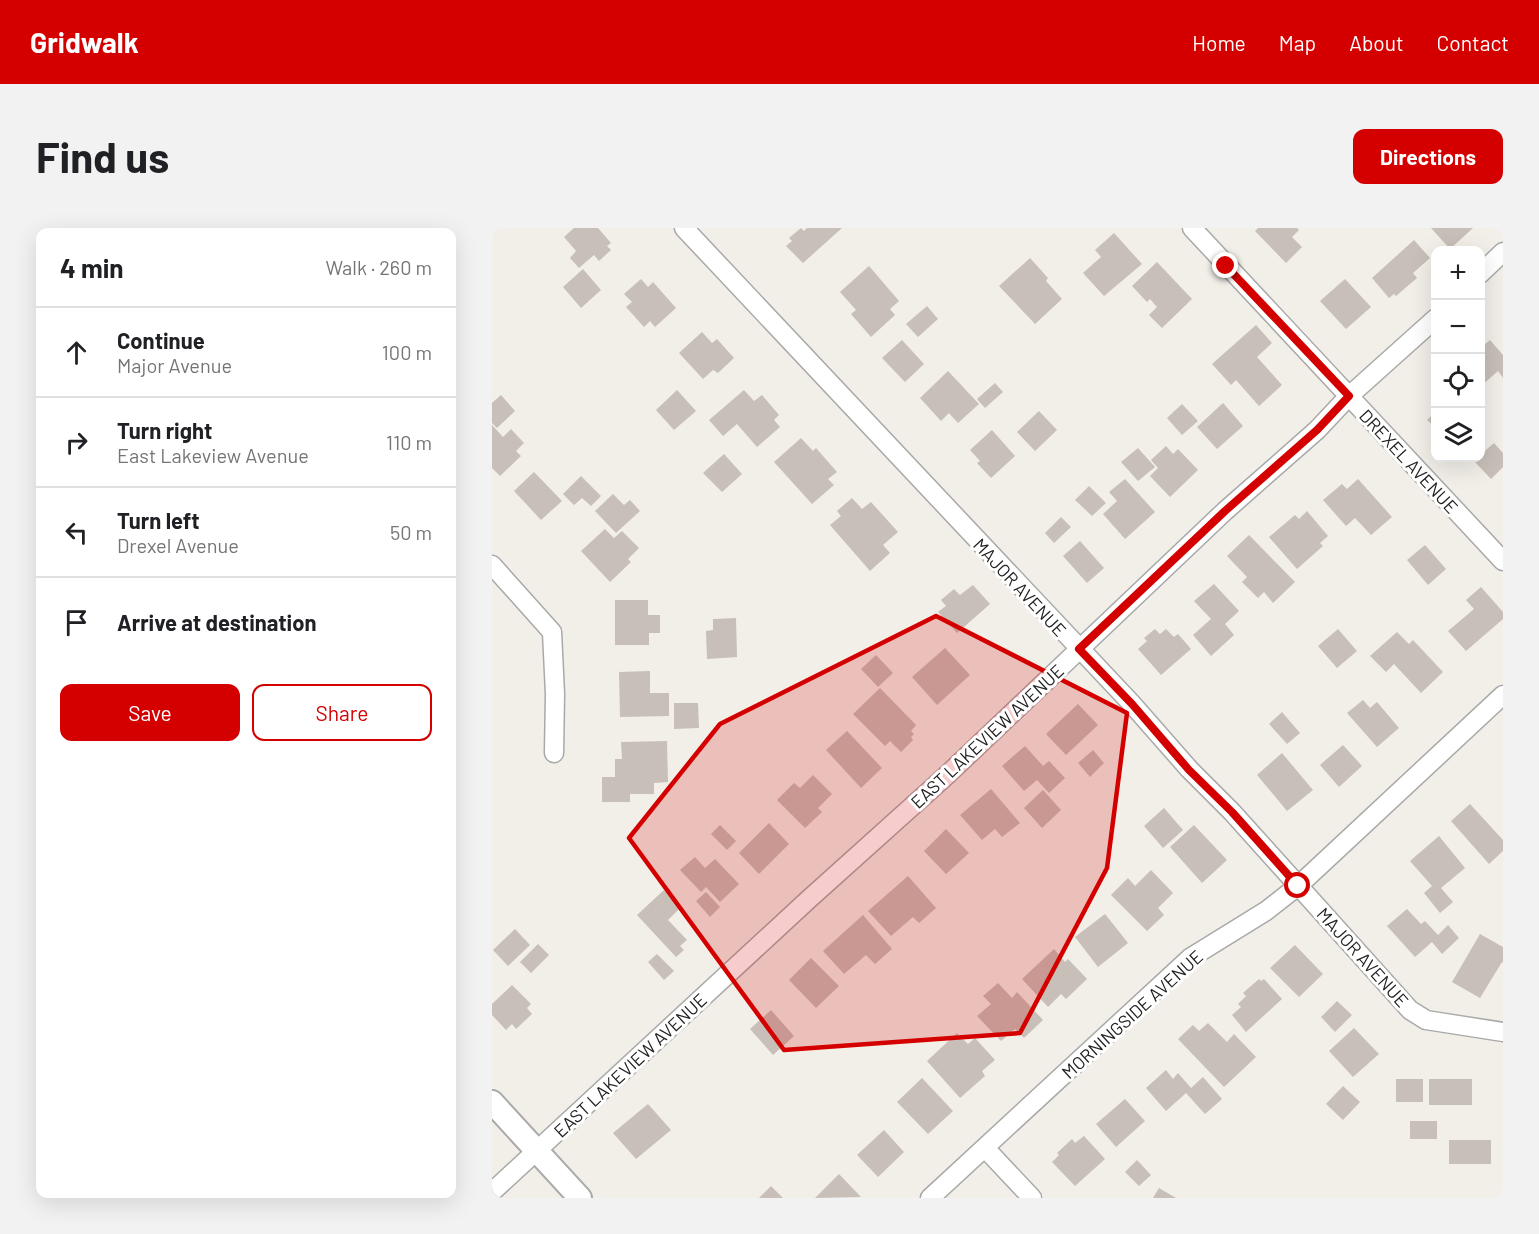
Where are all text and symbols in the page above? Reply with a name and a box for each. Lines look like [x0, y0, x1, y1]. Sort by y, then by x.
text: Gridwalk [30, 25, 139, 59]
text: Home [1192, 30, 1246, 55]
text: Map [1279, 30, 1316, 55]
text: About [1349, 30, 1404, 55]
text: Contact [1437, 30, 1509, 55]
button: Directions [1353, 129, 1503, 184]
text: Find us [36, 131, 169, 181]
map controls [1431, 246, 1485, 462]
button: + [1431, 246, 1485, 300]
text: 4 min [60, 252, 124, 283]
route end [1212, 252, 1238, 278]
text: Walk · 260 m [325, 255, 432, 279]
button: − [1431, 300, 1485, 354]
text: Continue [117, 327, 205, 353]
icon: ahead [60, 336, 93, 369]
text: 100 m [382, 340, 432, 364]
text: Major Avenue [117, 353, 232, 377]
button: locate [1431, 354, 1485, 408]
street label: DREXEL AVENUE [1355, 404, 1463, 518]
button: layers [1431, 408, 1485, 462]
text: Turn right [117, 417, 212, 443]
icon: right [60, 426, 93, 459]
text: 110 m [386, 430, 432, 454]
text: East Lakeview Avenue [117, 443, 309, 467]
text: Turn left [117, 507, 200, 533]
icon: left [60, 516, 93, 549]
text: 50 m [390, 520, 432, 544]
text: Drexel Avenue [117, 533, 239, 557]
street label: MAJOR AVENUE [969, 533, 1071, 641]
icon: arrive [60, 606, 93, 639]
text: Arrive at destination [117, 609, 316, 635]
street label: EAST LAKEVIEW AVENUE [906, 659, 1068, 813]
button: Save [60, 684, 240, 741]
button: Share [252, 684, 432, 741]
route start [1284, 872, 1310, 898]
street label: MAJOR AVENUE [1313, 903, 1413, 1011]
street label: MORNINGSIDE AVENUE [1057, 945, 1207, 1083]
street label: EAST LAKEVIEW AVENUE [549, 988, 711, 1142]

